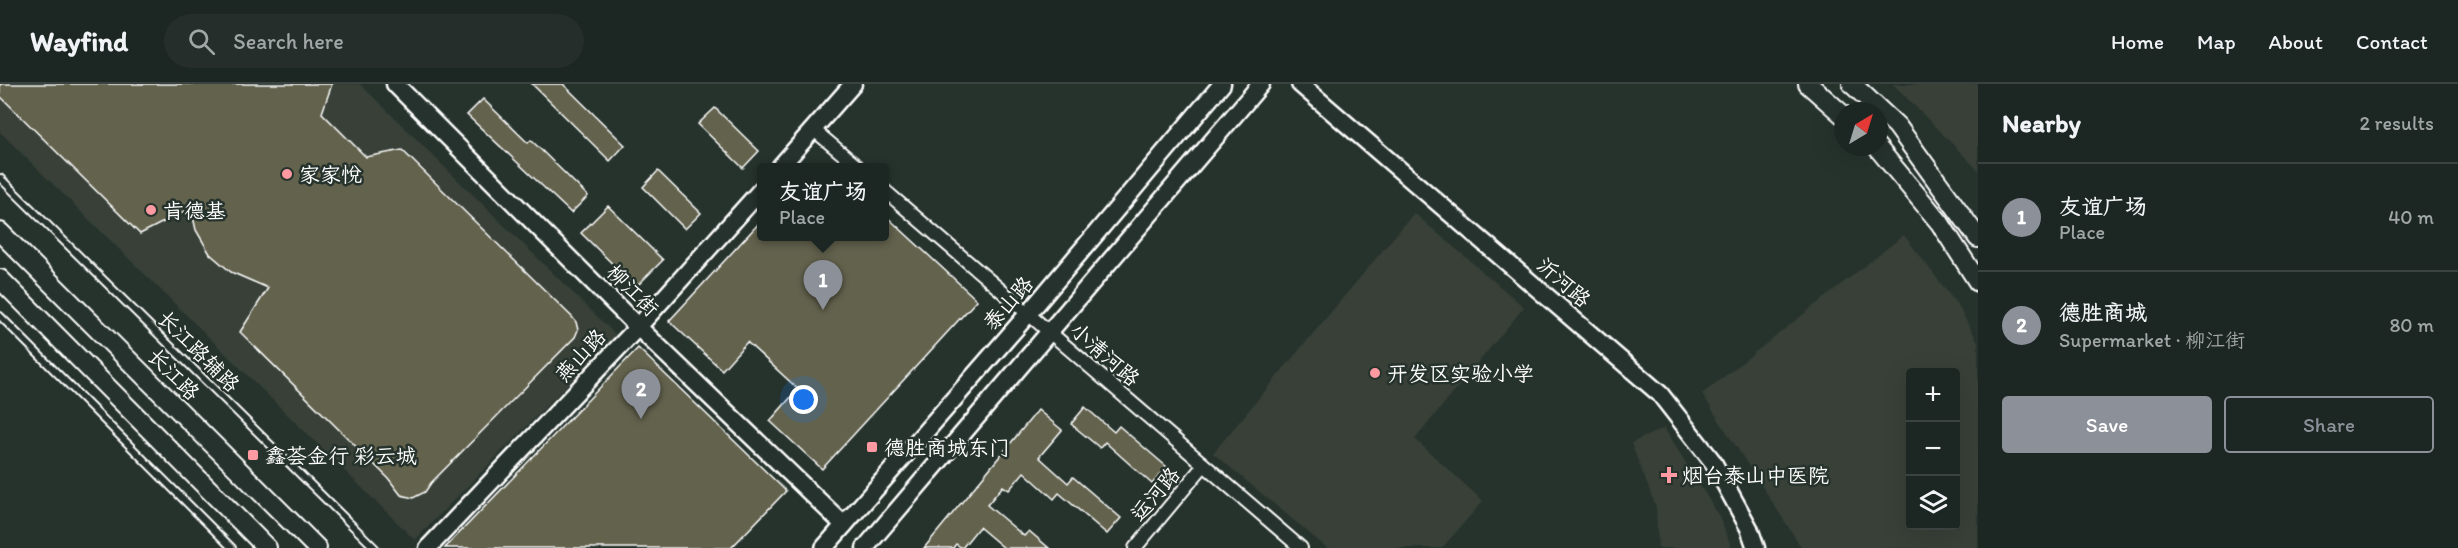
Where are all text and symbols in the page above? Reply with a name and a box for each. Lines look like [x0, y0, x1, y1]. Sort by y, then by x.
search box [164, 14, 584, 68]
text: Wayfind [30, 24, 128, 58]
icon: search [185, 25, 218, 58]
text: Search here [233, 28, 344, 55]
text: Home [2111, 29, 2164, 54]
text: Map [2197, 29, 2236, 54]
text: About [2269, 29, 2323, 54]
text: Contact [2356, 29, 2428, 54]
north arrow [1834, 102, 1888, 156]
text: Nearby [2002, 107, 2081, 139]
text: 2 results [2360, 111, 2434, 135]
place label: 家家悦 [299, 162, 362, 187]
popup [757, 163, 889, 241]
marker: 家家悦 [280, 167, 294, 181]
text: 友谊广场 [779, 178, 867, 205]
text: 友谊广场 [2059, 193, 2147, 220]
place label: 肯德基 [163, 198, 226, 223]
marker: 肯德基 [144, 203, 158, 217]
text: Place [779, 205, 825, 229]
text: 1 [2017, 205, 2026, 229]
text: 40 m [2388, 205, 2434, 229]
text: Place [2059, 220, 2105, 244]
street label: 沂河路 [1532, 252, 1596, 312]
street label: 柳江街 [602, 259, 664, 321]
pin: 1 [804, 260, 842, 310]
street label: 泰山路 [978, 271, 1038, 335]
text: 德胜商城 [2059, 299, 2147, 326]
street label: 长江路辅路 [153, 305, 245, 397]
text: 2 [2016, 313, 2027, 337]
text: 80 m [2389, 313, 2434, 337]
street label: 小清河路 [1065, 317, 1145, 391]
street label: 燕山路 [549, 323, 611, 387]
text: Supermarket · 柳江街 [2059, 328, 2245, 352]
street label: 长江路 [143, 343, 205, 405]
place label: 开发区实验小学 [1387, 361, 1534, 386]
marker: 开发区实验小学 [1368, 366, 1382, 380]
map controls [1906, 368, 1960, 530]
button: + [1906, 368, 1960, 422]
pin: 2 [622, 370, 660, 419]
your location [789, 385, 818, 414]
button: Save [2002, 396, 2212, 453]
button: Share [2224, 396, 2434, 453]
button: − [1906, 422, 1960, 476]
place label: 德胜商城东门 [884, 435, 1010, 460]
marker: 德胜商城东门 [865, 440, 879, 454]
place label: 鑫荟金行 彩云城 [265, 443, 417, 468]
marker: 鑫荟金行 彩云城 [246, 448, 260, 462]
street label: 运河路 [1125, 462, 1185, 526]
place label: 烟台泰山中医院 [1682, 463, 1829, 488]
marker: 烟台泰山中医院 [1660, 466, 1678, 484]
button: layers [1906, 476, 1960, 530]

